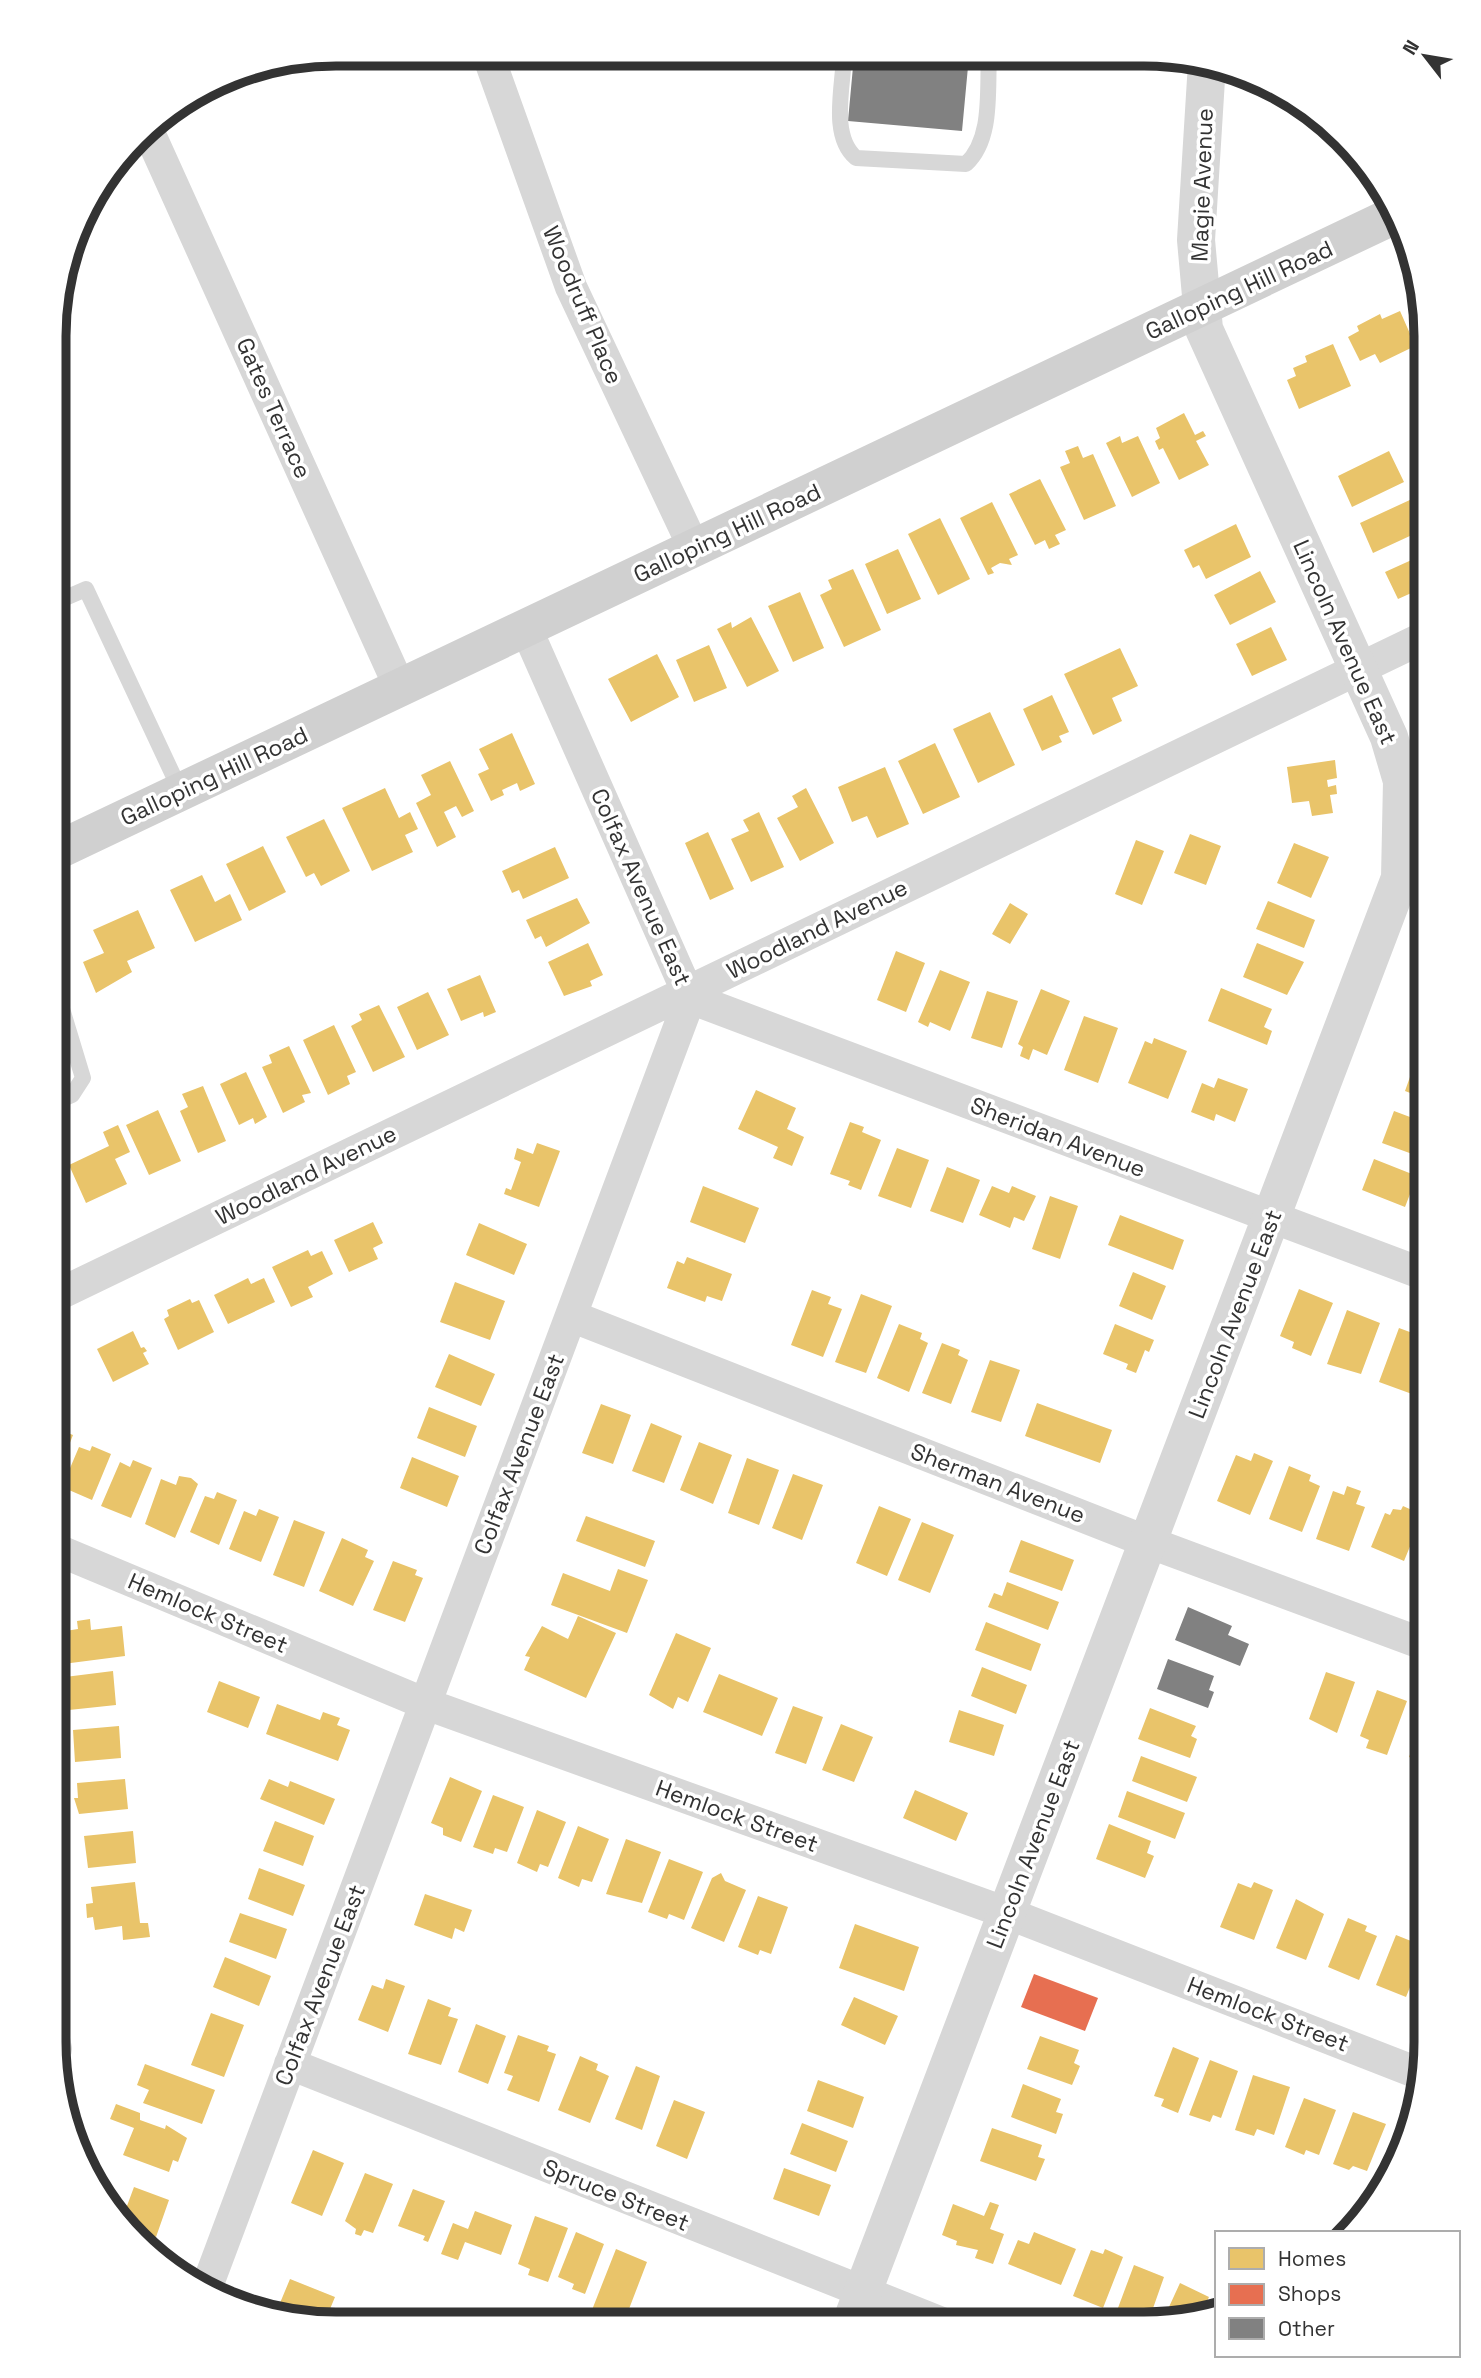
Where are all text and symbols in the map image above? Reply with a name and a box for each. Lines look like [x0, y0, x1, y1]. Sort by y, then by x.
north arrow [1390, 21, 1460, 91]
text: N [1397, 36, 1425, 59]
street label: Magie Avenue [1184, 108, 1220, 262]
street label: Woodruff Place [536, 221, 630, 389]
street label: Galloping Hill Road [1140, 233, 1338, 347]
street label: Gates Terrace [230, 333, 318, 483]
street label: Galloping Hill Road [628, 476, 826, 590]
street label: Lincoln Avenue East [1286, 535, 1404, 749]
street label: Galloping Hill Road [115, 719, 313, 833]
street label: Colfax Avenue East [584, 784, 698, 990]
street label: Woodland Avenue [722, 872, 912, 986]
street label: Sheridan Avenue [966, 1090, 1150, 1184]
street label: Woodland Avenue [211, 1118, 401, 1232]
street label: Lincoln Avenue East [1181, 1205, 1289, 1423]
street label: Colfax Avenue East [467, 1349, 571, 1559]
street label: Sherman Avenue [907, 1436, 1089, 1530]
street label: Hemlock Street [124, 1566, 292, 1660]
street label: Lincoln Avenue East [979, 1735, 1087, 1953]
street label: Hemlock Street [652, 1773, 822, 1859]
street label: Colfax Avenue East [268, 1880, 372, 2090]
street label: Hemlock Street [1183, 1969, 1353, 2059]
street label: Spruce Street [538, 2152, 694, 2238]
legend [1215, 2231, 1460, 2357]
text: Homes [1278, 2245, 1346, 2272]
text: Shops [1278, 2280, 1341, 2307]
text: Other [1278, 2315, 1335, 2342]

